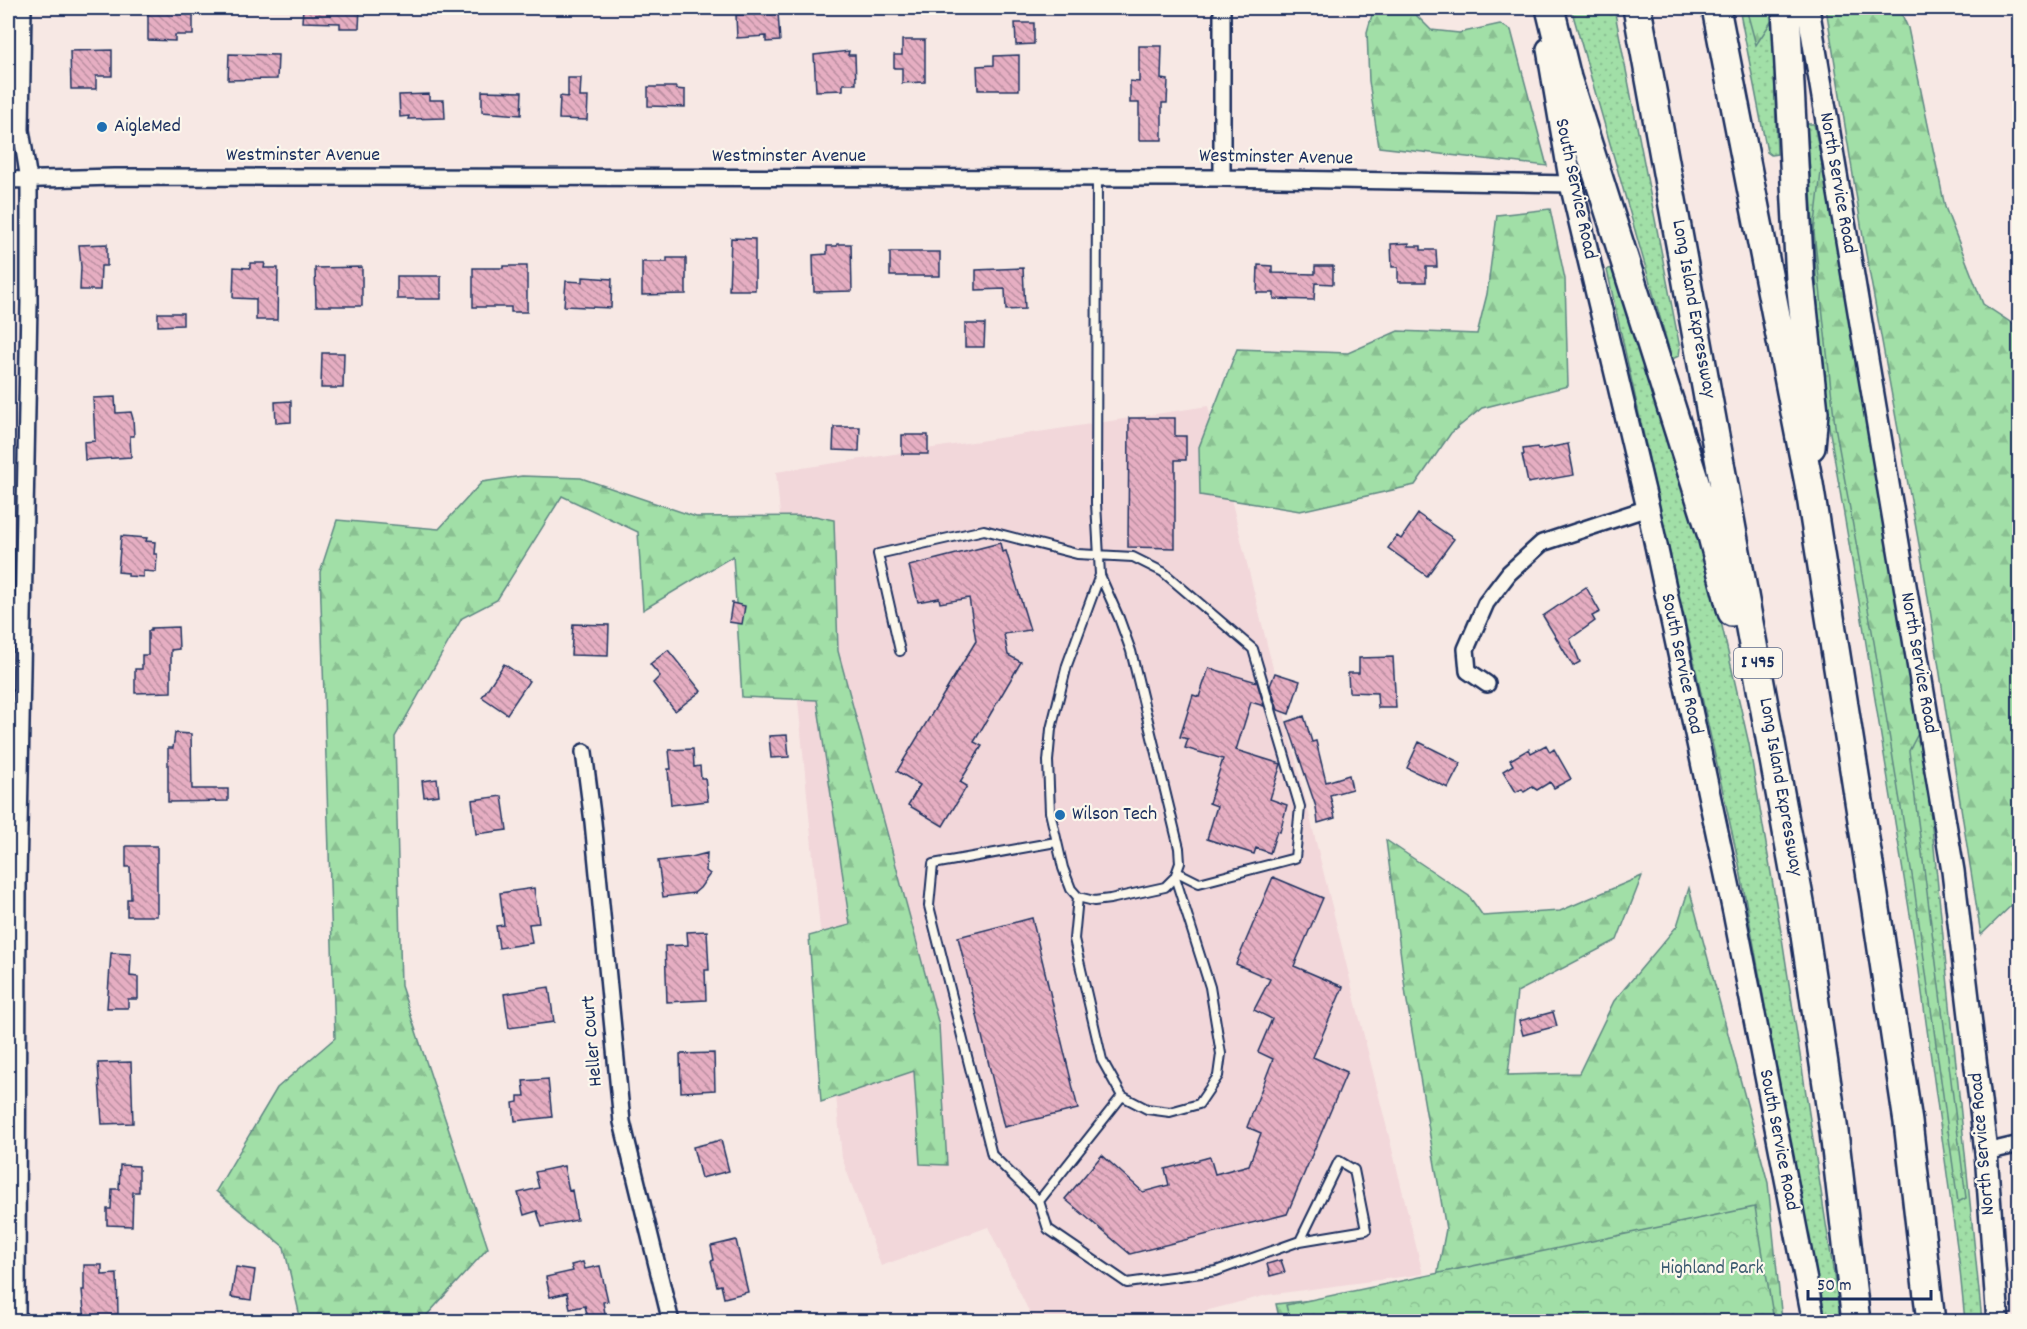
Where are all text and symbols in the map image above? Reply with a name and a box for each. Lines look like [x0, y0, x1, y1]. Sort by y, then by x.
street label: North Service Road [1811, 110, 1863, 256]
place label: AigleMed [114, 113, 181, 141]
street label: South Service Road [1546, 116, 1604, 262]
marker: AigleMed [95, 120, 109, 134]
street label: Westminster Avenue [226, 142, 380, 170]
street label: Westminster Avenue [712, 143, 866, 171]
street label: Westminster Avenue [1199, 143, 1353, 173]
street label: Long Island Expressway [1664, 218, 1723, 401]
street label: North Service Road [1892, 590, 1944, 736]
street label: South Service Road [1652, 591, 1710, 737]
road number: I 495 [1734, 648, 1782, 678]
street label: Long Island Expressway [1751, 696, 1810, 879]
place label: Wilson Tech [1072, 801, 1157, 829]
marker: Wilson Tech [1053, 808, 1067, 822]
street label: Heller Court [575, 994, 611, 1088]
street label: South Service Road [1751, 1067, 1805, 1213]
street label: North Service Road [1963, 1071, 2003, 1217]
park label: Highland Park [1660, 1255, 1764, 1283]
scale bar [1808, 1263, 1931, 1301]
text: 50 m [1817, 1274, 1852, 1299]

